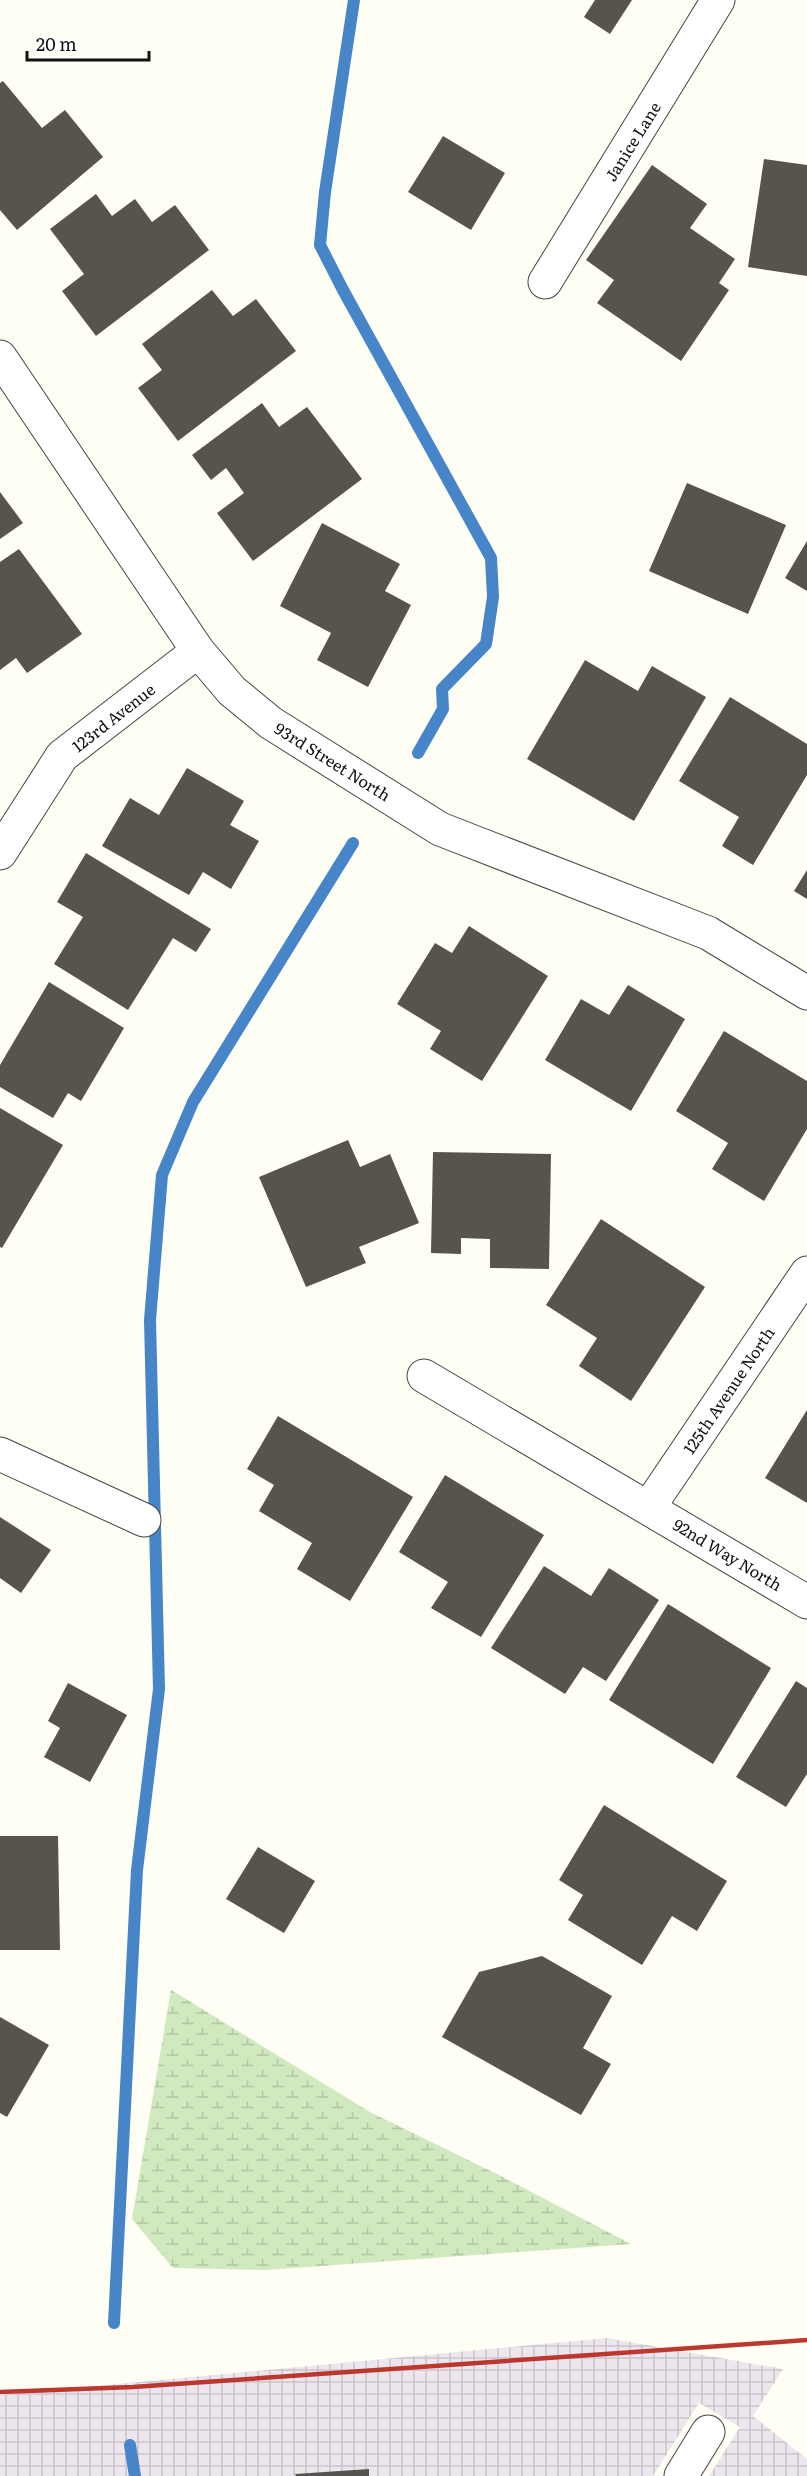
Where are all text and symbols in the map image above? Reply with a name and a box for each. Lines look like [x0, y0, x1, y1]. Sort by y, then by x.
scale bar [27, 24, 148, 62]
text: 20 m [36, 30, 77, 57]
street label: Janice Lane [598, 97, 666, 185]
street label: 123rd Avenue [66, 677, 160, 757]
street label: 93rd Street North [270, 716, 396, 807]
street label: 125th Avenue North [676, 1321, 780, 1458]
street label: 92nd Way North [669, 1512, 787, 1596]

